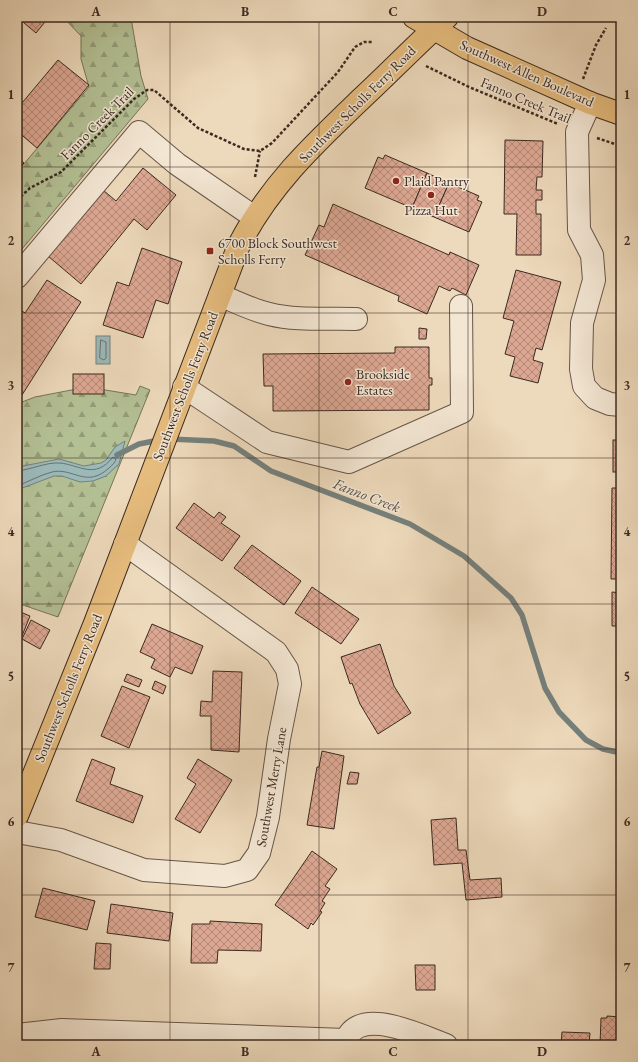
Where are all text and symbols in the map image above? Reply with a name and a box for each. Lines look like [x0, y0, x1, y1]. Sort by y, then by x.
text: A [90, 3, 101, 20]
text: B [241, 3, 249, 20]
text: C [388, 3, 398, 20]
text: D [537, 3, 547, 20]
street label: Southwest Allen Boulevard [457, 35, 598, 111]
street label: Southwest Scholls Ferry Road [295, 41, 420, 166]
street label: Fanno Creek Trail [478, 73, 575, 127]
street label: Fanno Creek Trail [56, 82, 138, 164]
text: 1 [8, 86, 15, 103]
text: 1 [624, 86, 631, 103]
place label: Plaid Pantry [404, 172, 470, 190]
marker: Plaid Pantry [391, 176, 401, 186]
marker: Pizza Hut [426, 190, 436, 200]
place label: Pizza Hut [404, 201, 458, 219]
text: 2 [8, 232, 15, 249]
text: 2 [624, 232, 631, 249]
place label: 6700 Block Southwest Scholls Ferry [218, 234, 338, 268]
marker: 6700 Block Southwest Scholls Ferry [205, 246, 215, 256]
street label: Southwest Scholls Ferry Road [148, 308, 222, 463]
place label: Brookside Estates [356, 365, 410, 399]
text: 3 [8, 377, 15, 394]
marker: Brookside Estates [343, 377, 353, 387]
text: 3 [624, 377, 631, 394]
water label: Fanno Creek [330, 473, 403, 517]
text: 4 [8, 523, 15, 540]
text: 4 [624, 523, 631, 540]
street label: Southwest Scholls Ferry Road [30, 610, 106, 765]
text: 5 [8, 668, 14, 685]
text: 5 [624, 668, 630, 685]
street label: Southwest Merry Lane [252, 725, 290, 848]
text: 6 [8, 813, 15, 830]
text: 6 [624, 813, 631, 830]
text: 7 [8, 959, 15, 976]
text: 7 [624, 959, 631, 976]
text: A [90, 1043, 101, 1060]
text: B [241, 1043, 249, 1060]
text: C [388, 1043, 398, 1060]
text: D [537, 1043, 547, 1060]

